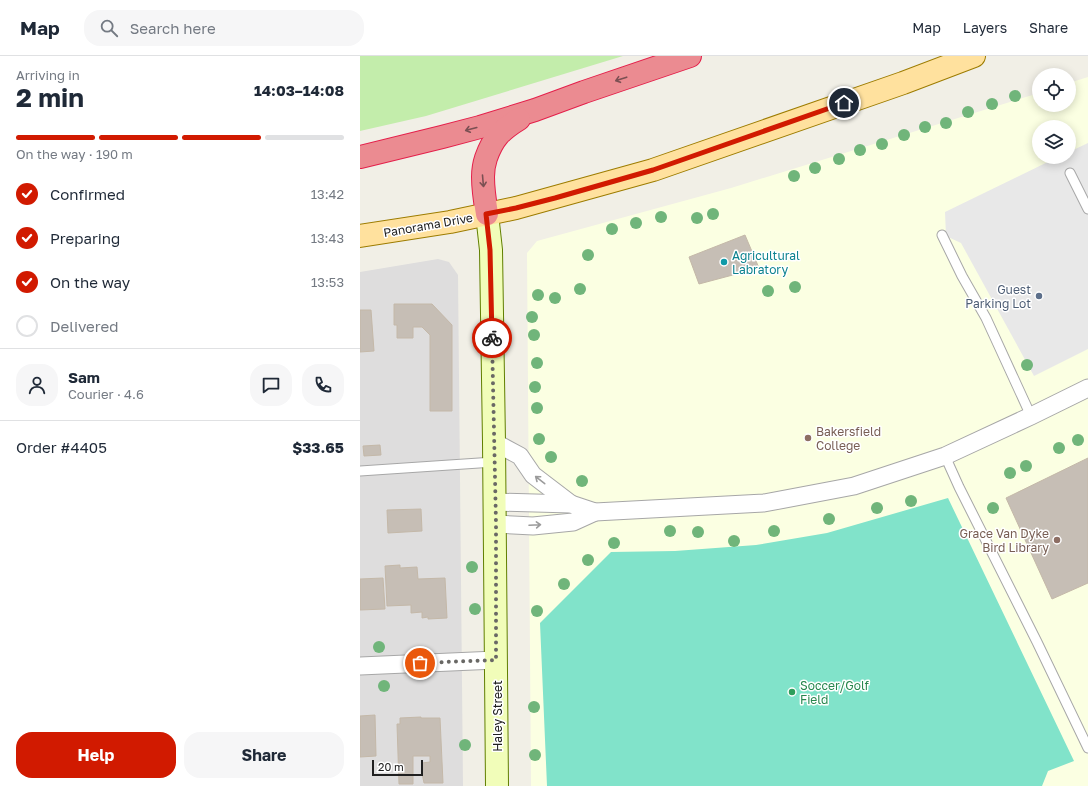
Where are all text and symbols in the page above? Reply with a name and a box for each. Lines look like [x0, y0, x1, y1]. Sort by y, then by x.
search box [84, 10, 364, 46]
text: Map [20, 16, 60, 39]
icon: search [98, 17, 120, 39]
text: Search here [130, 19, 216, 37]
text: Map [912, 19, 941, 36]
text: Layers [963, 19, 1007, 36]
text: Share [1029, 19, 1068, 36]
text: Arriving in [16, 67, 80, 83]
map controls [1032, 68, 1076, 164]
button: locate [1032, 68, 1076, 112]
one-way arrow [615, 76, 627, 84]
text: 14:03–14:08 [254, 81, 344, 99]
text: 2 min [16, 82, 84, 113]
pin [827, 86, 861, 120]
icon: home [833, 92, 855, 114]
button: layers [1032, 120, 1076, 164]
one-way arrow [465, 126, 478, 133]
text: On the way · 190 m [16, 146, 133, 162]
one-way arrow [480, 174, 487, 187]
icon: check [16, 183, 38, 205]
text: Confirmed [50, 185, 125, 203]
text: 13:42 [311, 186, 344, 202]
street label: Panorama Drive [382, 210, 474, 240]
icon: check [16, 227, 38, 249]
text: Preparing [50, 229, 120, 247]
text: 13:43 [311, 230, 344, 246]
place label: Agricultural Labratory [732, 248, 800, 277]
marker: Agricultural Labratory [719, 257, 729, 267]
icon: check [16, 271, 38, 293]
text: On the way [50, 273, 130, 291]
text: 13:53 [311, 274, 344, 290]
place label: Guest Parking Lot [965, 282, 1031, 311]
marker: Guest Parking Lot [1034, 291, 1044, 301]
text: Delivered [50, 317, 118, 335]
courier [472, 318, 512, 358]
icon: bike [481, 327, 503, 349]
button: person [16, 364, 58, 406]
button: chat [250, 364, 292, 406]
button: phone [302, 364, 344, 406]
text: Sam [68, 368, 100, 386]
text: Courier · 4.6 [68, 386, 144, 402]
place label: Bakersfield College [816, 424, 881, 453]
marker: Bakersfield College [803, 433, 813, 443]
text: Order #4405 [16, 438, 107, 456]
text: $33.65 [292, 438, 344, 456]
one-way arrow [534, 476, 545, 484]
one-way arrow [528, 522, 541, 529]
place label: Grace Van Dyke Bird Library [960, 526, 1049, 555]
marker: Grace Van Dyke Bird Library [1052, 535, 1062, 545]
pin [403, 646, 437, 680]
icon: bag [409, 652, 431, 674]
place label: Soccer/Golf Field [800, 678, 870, 707]
street label: Haley Street [490, 680, 505, 752]
marker: Soccer/Golf Field [787, 687, 797, 697]
button: Help [16, 732, 176, 778]
button: Share [184, 732, 344, 778]
scale bar [372, 758, 423, 777]
text: 20 m [378, 760, 404, 773]

